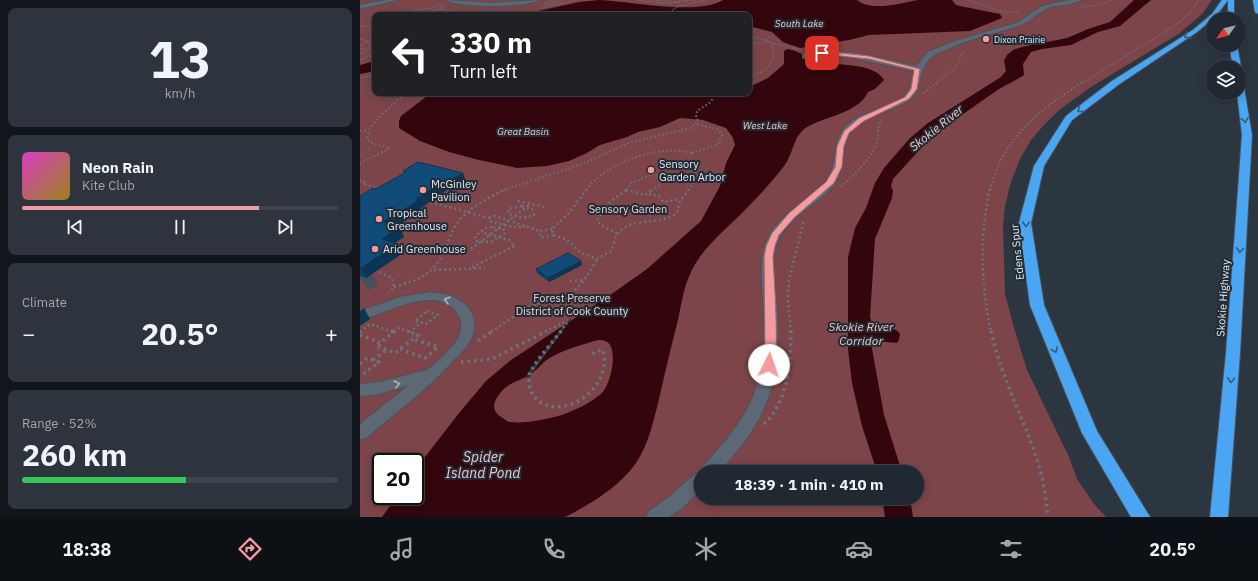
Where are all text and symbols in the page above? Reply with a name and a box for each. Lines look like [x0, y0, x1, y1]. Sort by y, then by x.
north arrow [1206, 12, 1246, 52]
map controls [1206, 12, 1246, 100]
water label: South Lake [775, 17, 823, 30]
text: 330 m [450, 24, 532, 61]
text: 13 [149, 25, 211, 92]
icon: left [384, 28, 436, 80]
one-way arrow [1184, 32, 1191, 39]
marker: Dixon Prairie [981, 34, 991, 44]
place label: Dixon Prairie [994, 34, 1045, 45]
pin [805, 36, 839, 70]
icon: arrive [811, 42, 833, 64]
text: Turn left [450, 60, 518, 83]
button: layers [1206, 60, 1246, 100]
text: km/h [165, 85, 195, 102]
water label: Skokie River [906, 101, 966, 154]
one-way arrow [1078, 105, 1085, 112]
one-way arrow [1240, 117, 1249, 123]
water label: West Lake [743, 119, 787, 132]
water label: Great Basin [497, 125, 549, 138]
place label: Sensory Garden Arbor [659, 157, 725, 184]
text: Neon Rain [82, 158, 154, 177]
marker: Sensory Garden Arbor [646, 165, 656, 175]
text: Kite Club [82, 177, 135, 194]
place label: McGinley Pavilion [431, 177, 477, 204]
marker: McGinley Pavilion [418, 185, 428, 195]
park label: Sensory Garden [589, 202, 667, 216]
place label: Tropical Greenhouse [387, 206, 447, 233]
marker: Tropical Greenhouse [374, 214, 384, 224]
icon: previous [64, 216, 86, 238]
icon: pause [169, 216, 191, 238]
icon: next [274, 216, 296, 238]
one-way arrow [1022, 221, 1030, 227]
street label: Edens Spur [1007, 223, 1027, 281]
place label: Arid Greenhouse [383, 242, 466, 256]
marker: Arid Greenhouse [370, 244, 380, 254]
one-way arrow [1235, 247, 1244, 253]
street label: Skokie Highway [1213, 258, 1233, 337]
park label: Forest Preserve District of Cook County [516, 291, 629, 318]
text: Climate [22, 294, 67, 311]
one-way arrow [443, 296, 450, 304]
text: 20.5° [141, 314, 219, 353]
text: − [22, 319, 35, 348]
text: + [325, 319, 338, 348]
water label: Skokie River Corridor [829, 319, 894, 348]
position arrow [748, 344, 790, 386]
one-way arrow [1050, 345, 1058, 353]
one-way arrow [1226, 377, 1235, 383]
one-way arrow [393, 380, 400, 389]
text: Range · 52% [22, 415, 96, 432]
text: 260 km [22, 435, 127, 474]
water label: Spider Island Pond [445, 448, 521, 482]
speed limit sign: 20 [372, 453, 424, 505]
text: 18:39 · 1 min · 410 m [735, 475, 883, 494]
icon: directions [236, 535, 264, 563]
icon: music [388, 535, 416, 563]
icon: phone [540, 535, 568, 563]
icon: climate [692, 535, 720, 563]
icon: car [845, 535, 873, 563]
icon: filters [997, 535, 1025, 563]
text: 18:38 [62, 538, 111, 561]
text: 20.5° [1149, 538, 1196, 561]

